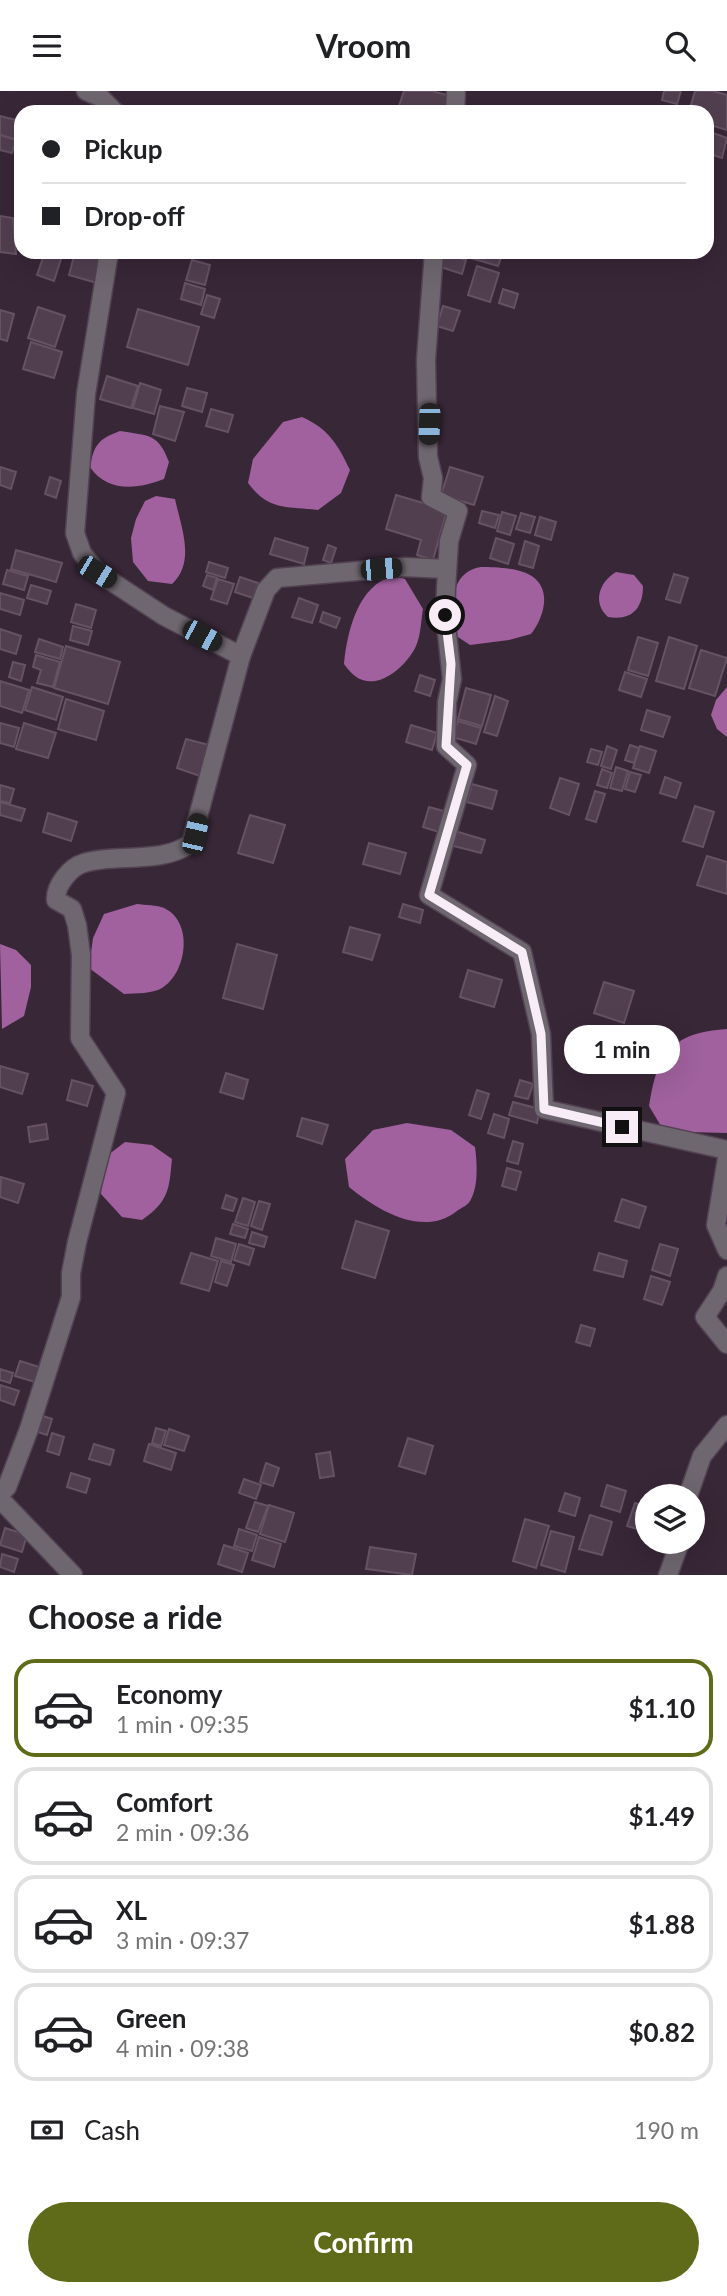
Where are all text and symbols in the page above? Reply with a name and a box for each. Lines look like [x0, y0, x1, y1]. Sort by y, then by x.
text: Vroom [316, 26, 411, 65]
icon: menu [28, 27, 66, 65]
icon: search [661, 27, 699, 65]
text: Pickup [84, 133, 163, 165]
text: Drop-off [84, 200, 185, 232]
car [418, 403, 441, 445]
car [74, 552, 121, 592]
car [360, 557, 403, 581]
route start [429, 599, 461, 631]
car [179, 617, 226, 655]
car [181, 811, 210, 857]
callout: 1 min [564, 1025, 680, 1075]
text: 1 min [593, 1035, 651, 1063]
route end [606, 1111, 638, 1143]
map controls [635, 1484, 705, 1554]
button: layers [635, 1484, 705, 1554]
text: Choose a ride [28, 1597, 222, 1636]
icon: car [32, 1677, 95, 1740]
text: Economy [116, 1678, 222, 1710]
text: $1.10 [629, 1692, 695, 1724]
text: 1 min · 09:35 [116, 1710, 249, 1738]
icon: car [32, 1785, 95, 1848]
text: Comfort [116, 1786, 213, 1818]
text: $1.49 [629, 1800, 695, 1832]
text: 2 min · 09:36 [116, 1818, 249, 1846]
icon: car [32, 1893, 95, 1956]
text: XL [116, 1894, 147, 1926]
text: $1.88 [629, 1908, 695, 1940]
text: 3 min · 09:37 [116, 1926, 249, 1954]
icon: car [32, 2001, 95, 2064]
text: Green [116, 2002, 186, 2034]
text: $0.82 [629, 2016, 695, 2048]
text: 4 min · 09:38 [116, 2034, 249, 2062]
icon: cash [28, 2111, 66, 2149]
text: Cash [84, 2114, 140, 2146]
text: 190 m [634, 2116, 699, 2144]
button: Confirm [28, 2202, 699, 2282]

